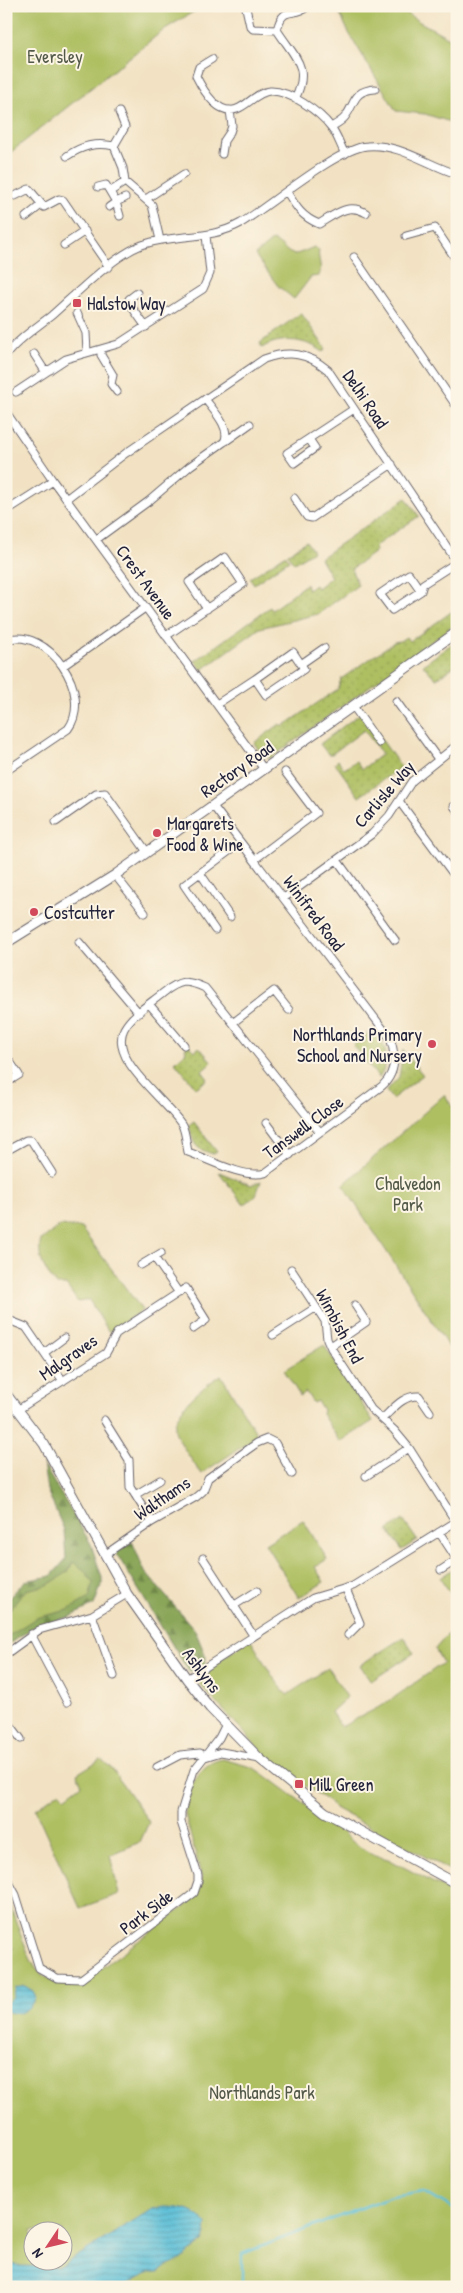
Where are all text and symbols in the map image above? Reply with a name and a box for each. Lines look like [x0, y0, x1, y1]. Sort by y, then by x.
park label: Eversley [27, 44, 83, 69]
place label: Halstow Way [87, 291, 166, 316]
marker: Halstow Way [71, 297, 83, 309]
street label: Delhi Road [337, 365, 395, 433]
street label: Crest Avenue [110, 540, 182, 624]
street label: Rectory Road [195, 735, 279, 803]
street label: Carlisle Way [348, 755, 420, 833]
place label: Margarets Food & Wine [166, 811, 244, 857]
marker: Margarets Food & Wine [151, 827, 163, 839]
street label: Winifred Road [277, 870, 351, 956]
place label: Costcutter [44, 900, 115, 925]
marker: Costcutter [28, 906, 40, 918]
place label: Northlands Primary School and Nursery [293, 1022, 422, 1068]
marker: Northlands Primary School and Nursery [426, 1038, 438, 1050]
street label: Tanswell Close [258, 1089, 348, 1165]
park label: Chalvedon Park [375, 1171, 441, 1217]
street label: Wimbish End [310, 1285, 370, 1367]
street label: Malgraves [34, 1328, 102, 1386]
street label: Walthams [129, 1470, 195, 1526]
street label: Ashlyns [177, 1642, 227, 1698]
place label: Mill Green [309, 1772, 374, 1797]
marker: Mill Green [293, 1778, 305, 1790]
street label: Park Side [114, 1884, 178, 1940]
park label: Northlands Park [209, 2080, 315, 2105]
north arrow [22, 2220, 72, 2270]
text: N [27, 2245, 47, 2262]

